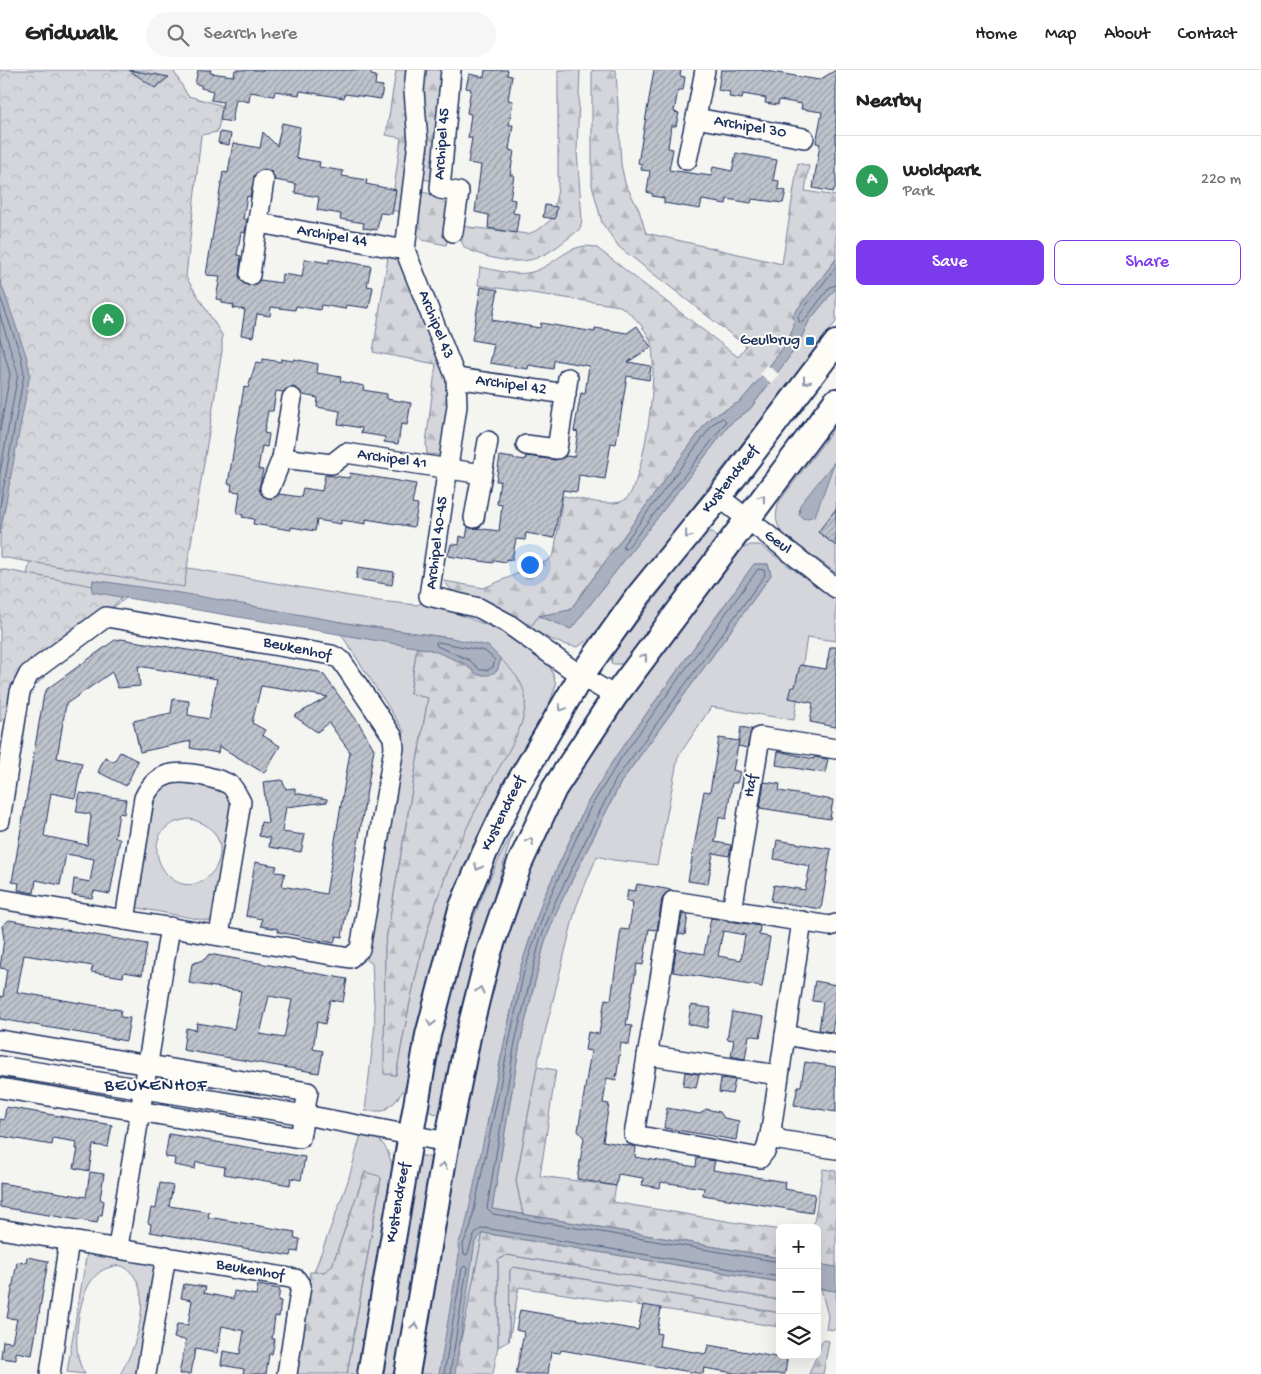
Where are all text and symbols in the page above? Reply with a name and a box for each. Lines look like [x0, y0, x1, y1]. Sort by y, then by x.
search box [146, 12, 496, 57]
text: Gridwalk [25, 20, 116, 49]
icon: search [164, 21, 192, 49]
text: Search here [204, 23, 297, 46]
text: Home [975, 24, 1017, 45]
text: Map [1045, 24, 1076, 45]
text: About [1104, 24, 1150, 45]
text: Contact [1178, 24, 1236, 45]
text: Nearby [856, 90, 921, 115]
street label: Archipel 45 [431, 107, 455, 181]
street label: Archipel 30 [712, 112, 788, 144]
text: Woldpark [903, 160, 979, 183]
text: A [867, 171, 877, 190]
text: 220 m [1201, 171, 1241, 190]
text: Park [903, 183, 934, 202]
street label: Archipel 44 [295, 221, 369, 253]
button: Save [856, 240, 1044, 285]
button: Share [1054, 240, 1241, 285]
street label: Archipel 43 [413, 288, 457, 362]
pin: A [92, 301, 124, 339]
place label: Geulbrug [740, 332, 800, 351]
marker: Geulbrug [804, 335, 816, 347]
street label: Archipel 42 [474, 372, 548, 400]
one-way arrow [803, 376, 812, 385]
street label: Kustendreef [699, 441, 764, 518]
street label: Archipel 41 [356, 446, 428, 474]
street label: Archipel 40-45 [423, 495, 453, 591]
one-way arrow [757, 495, 765, 504]
street label: Geul [760, 527, 794, 559]
one-way arrow [684, 529, 693, 538]
your location [517, 552, 543, 578]
street label: Beukenhof [260, 633, 334, 667]
one-way arrow [639, 654, 647, 663]
one-way arrow [558, 703, 568, 712]
street label: Kustendreef [478, 772, 531, 855]
street label: Haf [741, 772, 764, 799]
one-way arrow [524, 837, 534, 846]
one-way arrow [474, 862, 484, 871]
one-way arrow [474, 985, 485, 994]
one-way arrow [426, 1018, 437, 1027]
district label: BEUKENHOF [103, 1076, 208, 1097]
street label: Kustendreef [383, 1160, 416, 1245]
one-way arrow [438, 1162, 448, 1170]
map controls [776, 1224, 821, 1359]
button: + [776, 1224, 821, 1269]
street label: Beukenhof [214, 1256, 287, 1287]
button: − [776, 1269, 821, 1314]
button: layers [776, 1314, 821, 1359]
one-way arrow [410, 1322, 420, 1330]

